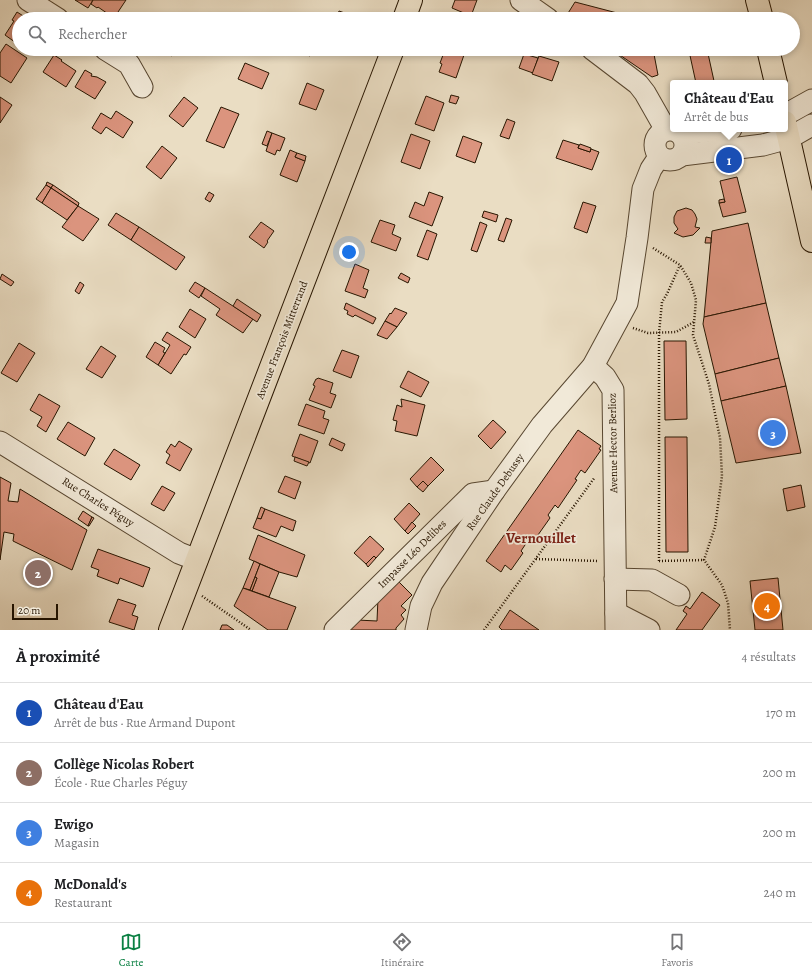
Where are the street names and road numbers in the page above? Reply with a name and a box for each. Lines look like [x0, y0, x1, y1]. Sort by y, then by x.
street label: Avenue François Mitterrand [252, 279, 311, 402]
street label: Avenue Hector Berlioz [605, 393, 621, 494]
street label: Rue Claude Debussy [463, 450, 527, 534]
street label: Rue Charles Péguy [59, 474, 137, 530]
street label: Impasse Léo Delibes [374, 516, 450, 592]

